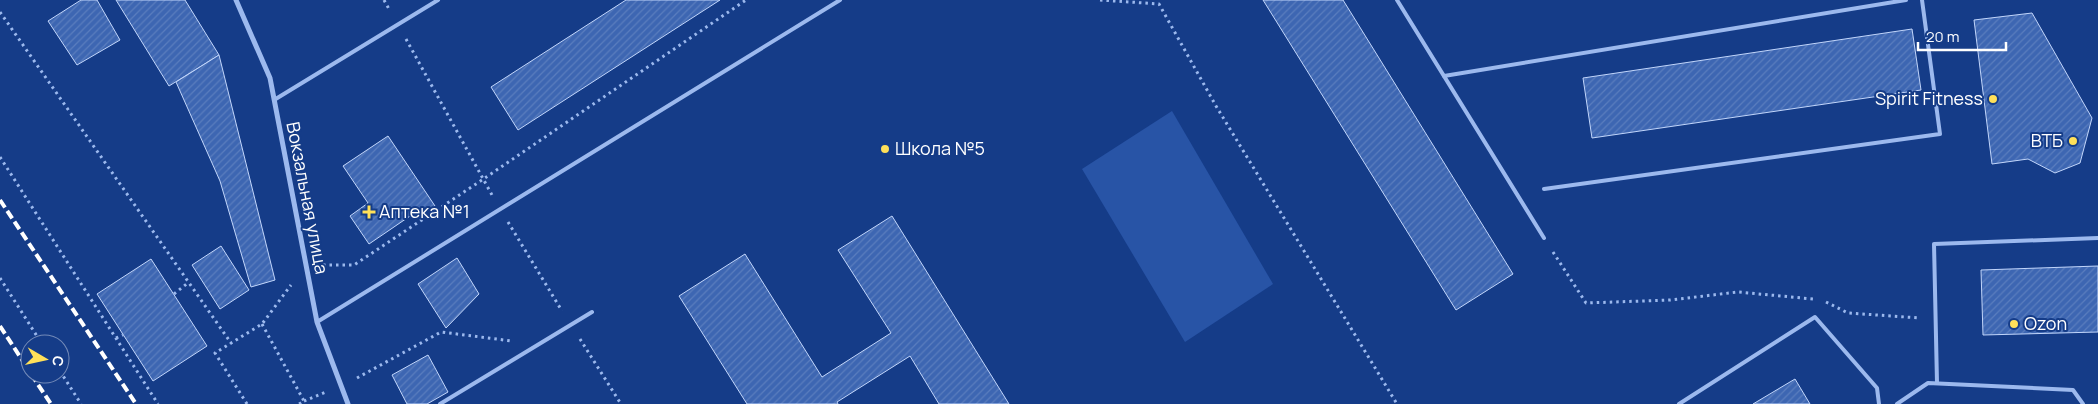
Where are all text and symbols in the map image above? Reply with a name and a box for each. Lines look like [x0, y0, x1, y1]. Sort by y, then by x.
scale bar [1918, 20, 2006, 52]
text: 20 m [1926, 26, 1959, 47]
place label: Spirit Fitness [1875, 86, 1983, 110]
marker: Spirit Fitness [1987, 93, 1999, 105]
street label: Вокзальная улица [281, 120, 334, 276]
place label: ВТБ [2031, 128, 2063, 152]
marker: ВТБ [2067, 135, 2079, 147]
place label: Школа №5 [895, 136, 985, 160]
marker: Школа №5 [879, 143, 891, 155]
place label: Аптека №1 [379, 199, 470, 223]
marker: Аптека №1 [363, 206, 375, 218]
place label: Ozon [2024, 311, 2067, 335]
marker: Ozon [2008, 318, 2020, 330]
north arrow [20, 334, 70, 384]
text: С [48, 355, 69, 368]

